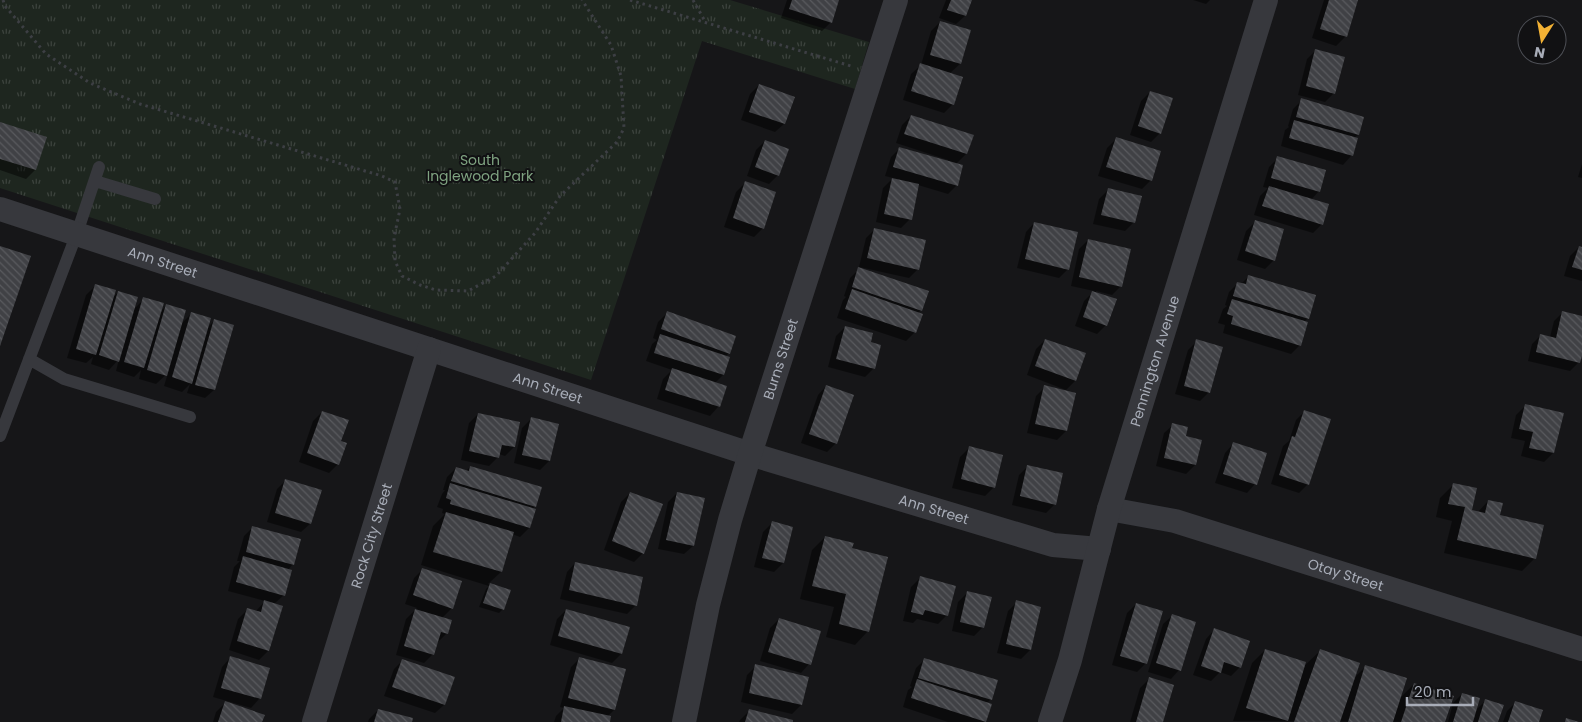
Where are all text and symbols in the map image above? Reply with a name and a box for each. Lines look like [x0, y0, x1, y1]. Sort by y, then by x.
north arrow [1517, 15, 1567, 65]
text: N [1532, 42, 1547, 64]
park label: South Inglewood Park [427, 150, 534, 186]
street label: Ann Street [125, 241, 200, 283]
street label: Pennington Avenue [1125, 293, 1184, 429]
street label: Burns Street [758, 316, 803, 402]
street label: Ann Street [510, 367, 585, 409]
street label: Rock City Street [346, 481, 397, 591]
street label: Ann Street [896, 489, 971, 529]
street label: Otay Street [1305, 553, 1386, 596]
scale bar [1407, 674, 1473, 706]
text: 20 m [1414, 681, 1452, 702]

